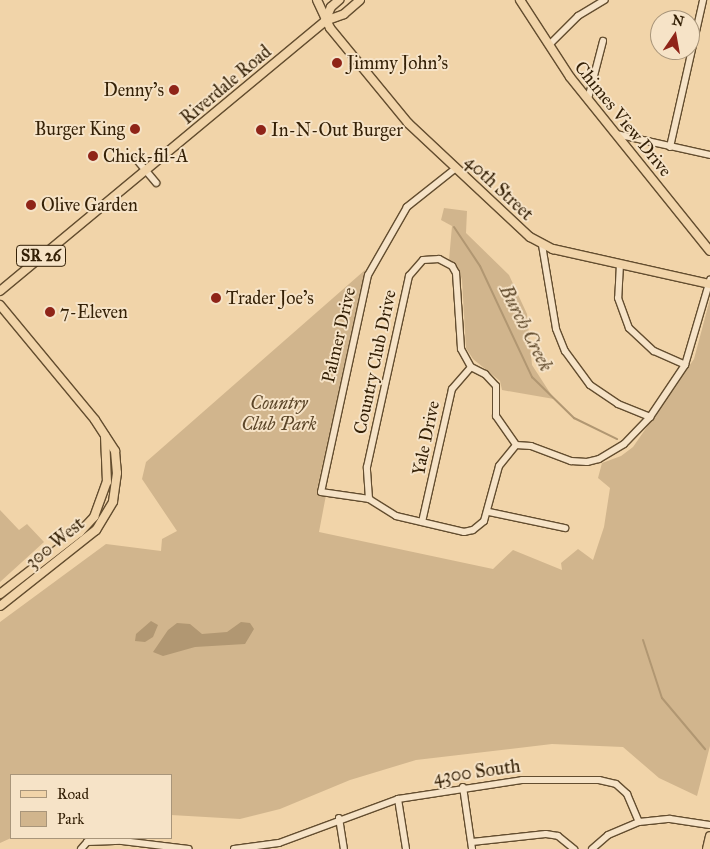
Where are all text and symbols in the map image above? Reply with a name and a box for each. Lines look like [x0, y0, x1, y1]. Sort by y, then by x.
north arrow [650, 10, 700, 60]
text: N [670, 11, 686, 30]
street label: Riverdale Road [176, 41, 276, 129]
place label: Jimmy John's [347, 52, 448, 74]
marker: Jimmy John's [331, 57, 343, 69]
street label: Chimes View Drive [570, 57, 676, 181]
place label: Denny's [103, 79, 164, 101]
marker: Denny's [168, 84, 180, 96]
place label: Burger King [34, 118, 125, 140]
place label: In-N-Out Burger [271, 119, 403, 141]
marker: Burger King [129, 123, 141, 135]
marker: In-N-Out Burger [255, 124, 267, 136]
place label: Chick-fil-A [103, 145, 188, 167]
marker: Chick-fil-A [87, 150, 99, 162]
street label: 40th Street [460, 151, 538, 225]
place label: Olive Garden [41, 194, 138, 216]
marker: Olive Garden [25, 199, 37, 211]
road number: SR 26 [16, 242, 66, 270]
water label: Burch Creek [495, 281, 557, 375]
street label: Palmer Drive [318, 285, 360, 385]
place label: Trader Joe's [226, 287, 314, 309]
street label: Country Club Drive [349, 288, 401, 436]
marker: Trader Joe's [210, 292, 222, 304]
place label: 7-Eleven [60, 301, 128, 323]
marker: 7-Eleven [44, 306, 56, 318]
park label: Country Club Park [241, 393, 317, 436]
street label: Yale Drive [408, 399, 444, 477]
street label: 300 West [21, 513, 89, 573]
street label: 4300 South [432, 755, 522, 789]
legend [10, 774, 172, 839]
text: Road [57, 785, 89, 803]
text: Park [57, 810, 84, 828]

